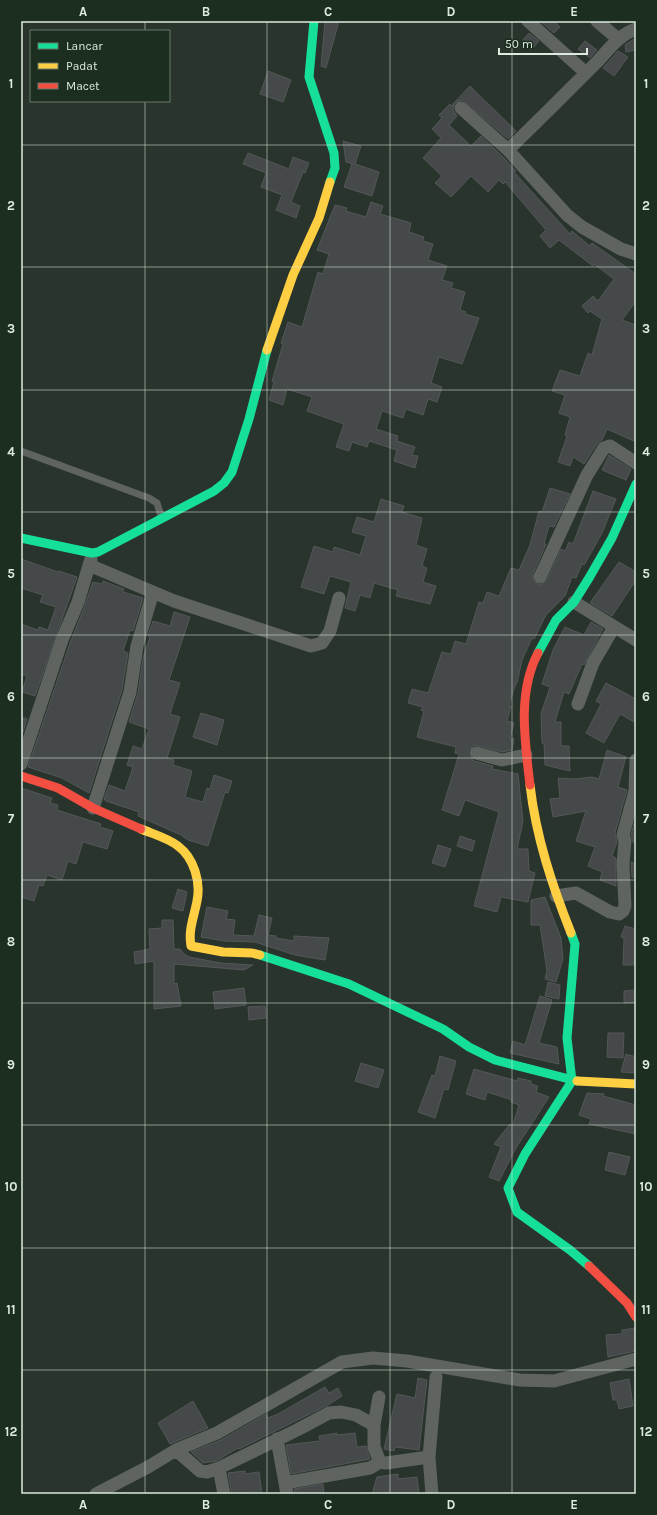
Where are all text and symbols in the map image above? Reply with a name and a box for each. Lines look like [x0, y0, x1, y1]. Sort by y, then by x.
text: A [79, 4, 87, 19]
text: B [202, 4, 210, 19]
text: C [324, 4, 332, 19]
text: D [447, 4, 456, 19]
text: E [570, 4, 578, 19]
legend [30, 30, 170, 102]
scale bar [499, 30, 587, 56]
text: 50 m [505, 37, 533, 51]
text: Lancar [66, 39, 103, 53]
text: Padat [66, 59, 98, 73]
text: 1 [9, 76, 13, 91]
text: 1 [644, 76, 648, 91]
text: Macet [66, 79, 100, 93]
text: 2 [7, 198, 15, 213]
text: 2 [642, 198, 650, 213]
text: 3 [7, 321, 15, 336]
text: 3 [642, 321, 650, 336]
text: 4 [7, 444, 15, 459]
text: 4 [642, 444, 650, 459]
text: 5 [7, 566, 15, 581]
text: 5 [642, 566, 650, 581]
text: 6 [7, 689, 15, 704]
text: 6 [642, 689, 650, 704]
text: 7 [8, 811, 15, 826]
text: 7 [643, 811, 650, 826]
text: 8 [7, 934, 15, 949]
text: 8 [642, 934, 650, 949]
text: 9 [7, 1057, 15, 1072]
text: 9 [642, 1057, 650, 1072]
text: 10 [5, 1179, 17, 1194]
text: 10 [640, 1179, 652, 1194]
text: 11 [6, 1302, 16, 1317]
text: 11 [641, 1302, 651, 1317]
text: 12 [5, 1424, 17, 1439]
text: 12 [640, 1424, 652, 1439]
text: A [79, 1497, 87, 1512]
text: B [202, 1497, 210, 1512]
text: C [324, 1497, 332, 1512]
text: D [447, 1497, 456, 1512]
text: E [570, 1497, 578, 1512]

